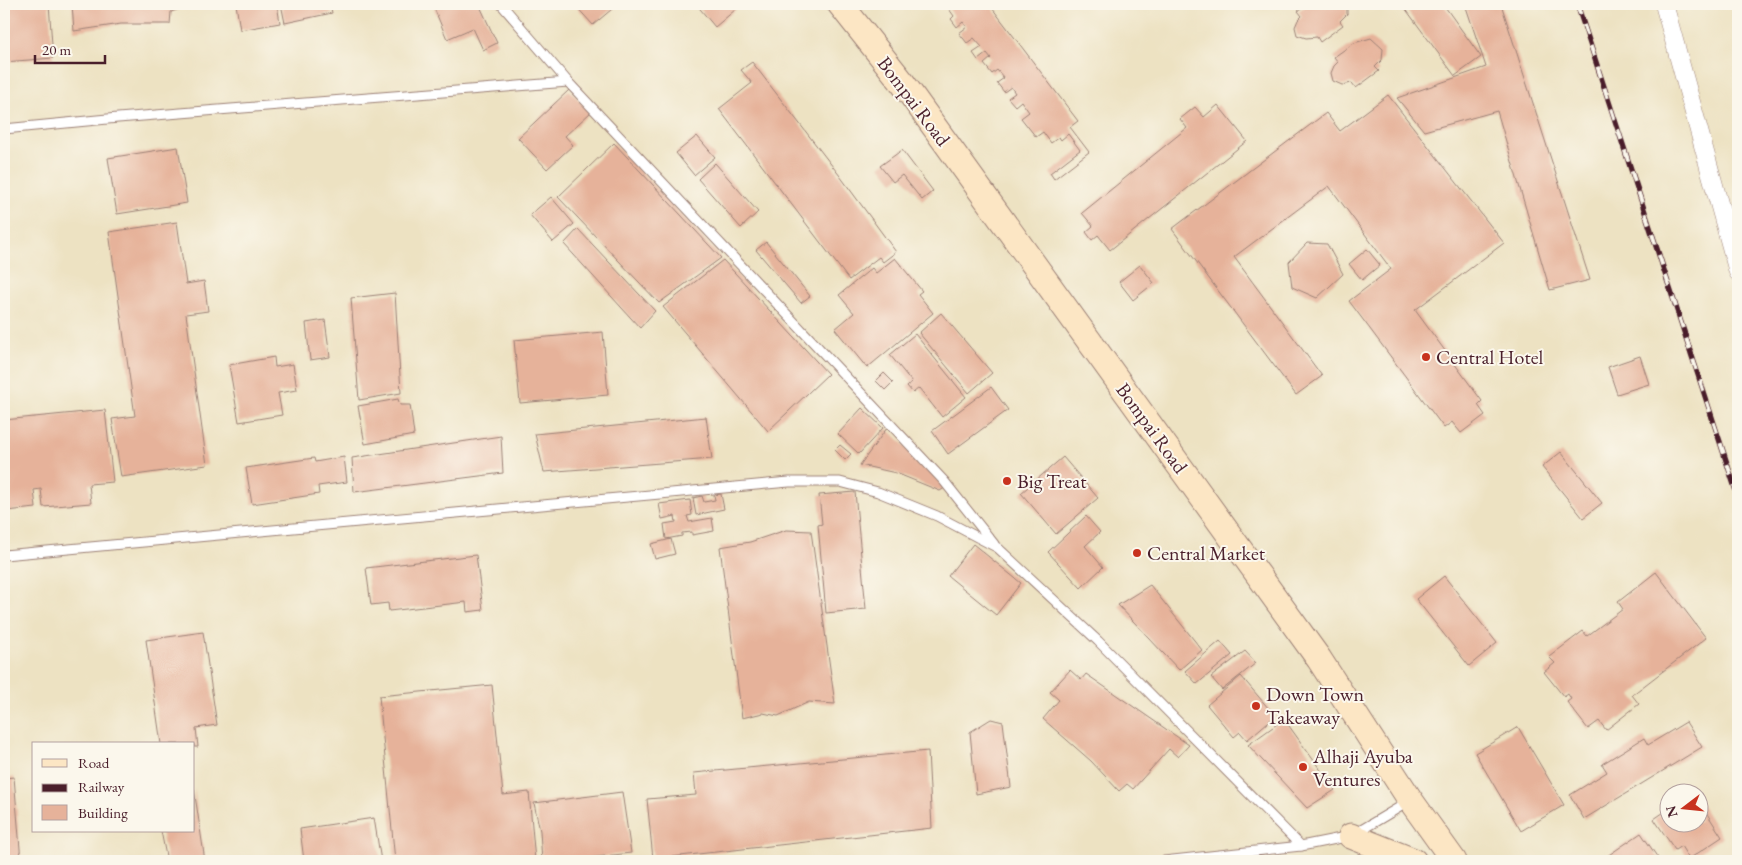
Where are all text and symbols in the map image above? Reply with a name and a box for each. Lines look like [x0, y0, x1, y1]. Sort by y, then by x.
scale bar [35, 32, 105, 64]
text: 20 m [42, 40, 71, 59]
street label: Bompai Road [872, 51, 957, 152]
place label: Central Hotel [1436, 344, 1543, 370]
marker: Central Hotel [1420, 351, 1432, 363]
street label: Bompai Road [1110, 378, 1194, 479]
place label: Big Treat [1017, 468, 1087, 494]
marker: Big Treat [1001, 475, 1013, 487]
place label: Central Market [1147, 540, 1266, 566]
marker: Central Market [1131, 547, 1143, 559]
place label: Down Town Takeaway [1266, 681, 1365, 730]
marker: Down Town Takeaway [1250, 700, 1262, 712]
legend [32, 742, 195, 832]
place label: Alhaji Ayuba Ventures [1312, 743, 1413, 792]
text: Road [78, 753, 110, 772]
marker: Alhaji Ayuba Ventures [1297, 761, 1309, 773]
text: Railway [78, 777, 125, 796]
north arrow [1660, 782, 1710, 832]
text: Building [78, 803, 128, 822]
text: N [1661, 803, 1682, 820]

